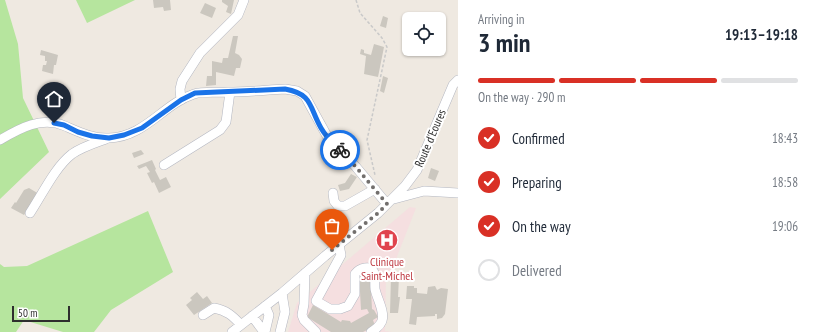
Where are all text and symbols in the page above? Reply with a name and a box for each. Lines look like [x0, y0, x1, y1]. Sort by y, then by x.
text: Arriving in [478, 11, 525, 28]
map controls [402, 12, 446, 56]
button: locate [402, 12, 446, 56]
text: 19:13–19:18 [725, 25, 798, 44]
text: 3 min [478, 26, 531, 59]
pin [37, 82, 71, 123]
icon: home [43, 88, 65, 110]
text: On the way · 290 m [478, 89, 565, 106]
street label: Route d'Eoures [411, 107, 449, 169]
icon: check [478, 127, 500, 149]
text: Confirmed [512, 129, 565, 148]
courier [320, 130, 360, 170]
text: 18:43 [772, 130, 798, 147]
icon: bike [329, 139, 351, 161]
icon: check [478, 171, 500, 193]
text: Preparing [512, 173, 562, 192]
text: 18:58 [772, 174, 798, 191]
pin [315, 209, 349, 250]
icon: bag [321, 215, 343, 237]
icon: check [478, 215, 500, 237]
text: On the way [512, 217, 571, 236]
text: 19:06 [772, 218, 798, 235]
hospital icon: Clinique Saint-Michel [374, 227, 400, 253]
place label: Clinique Saint-Michel [361, 254, 413, 283]
text: Delivered [512, 261, 562, 280]
scale bar [12, 304, 70, 323]
text: 50 m [18, 306, 37, 320]

